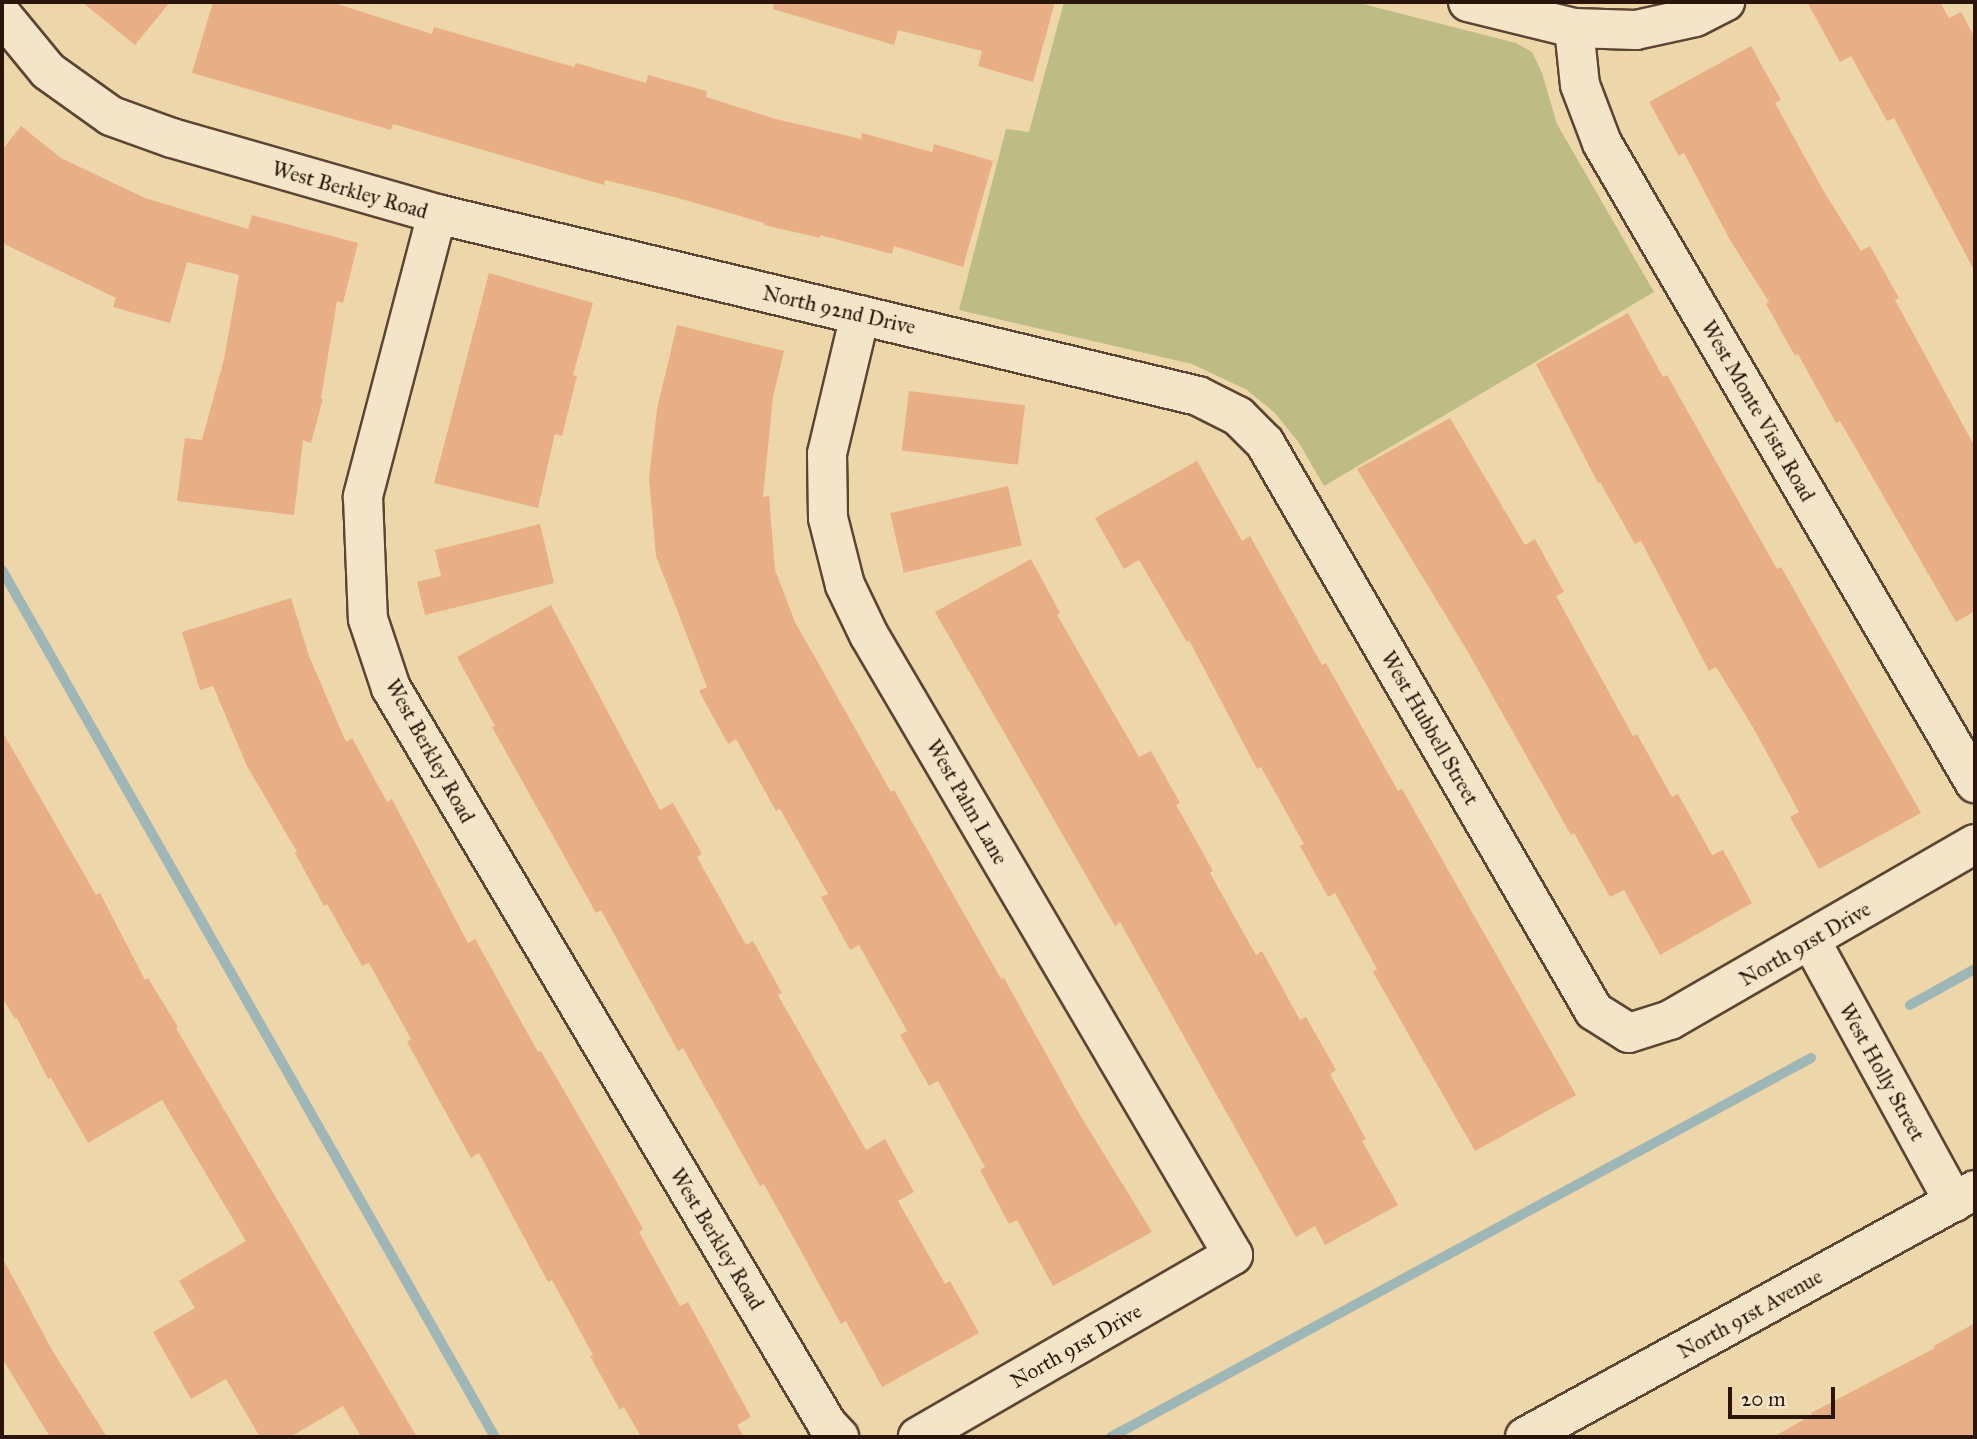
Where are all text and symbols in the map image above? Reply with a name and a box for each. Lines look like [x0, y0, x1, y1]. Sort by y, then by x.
street label: West Berkley Road [269, 156, 431, 224]
street label: North 92nd Drive [760, 280, 918, 340]
street label: West Monte Vista Road [1696, 316, 1820, 506]
street label: West Hubbell Street [1376, 646, 1484, 810]
street label: West Berkley Road [380, 675, 480, 827]
street label: West Palm Lane [921, 735, 1013, 869]
street label: North 91st Drive [1735, 896, 1875, 992]
street label: West Holly Street [1834, 999, 1930, 1145]
street label: West Berkley Road [665, 1164, 769, 1314]
street label: North 91st Avenue [1673, 1264, 1827, 1364]
street label: North 91st Drive [1006, 1298, 1146, 1394]
scale bar [1732, 1372, 1839, 1416]
text: 20 m [1741, 1386, 1786, 1412]

